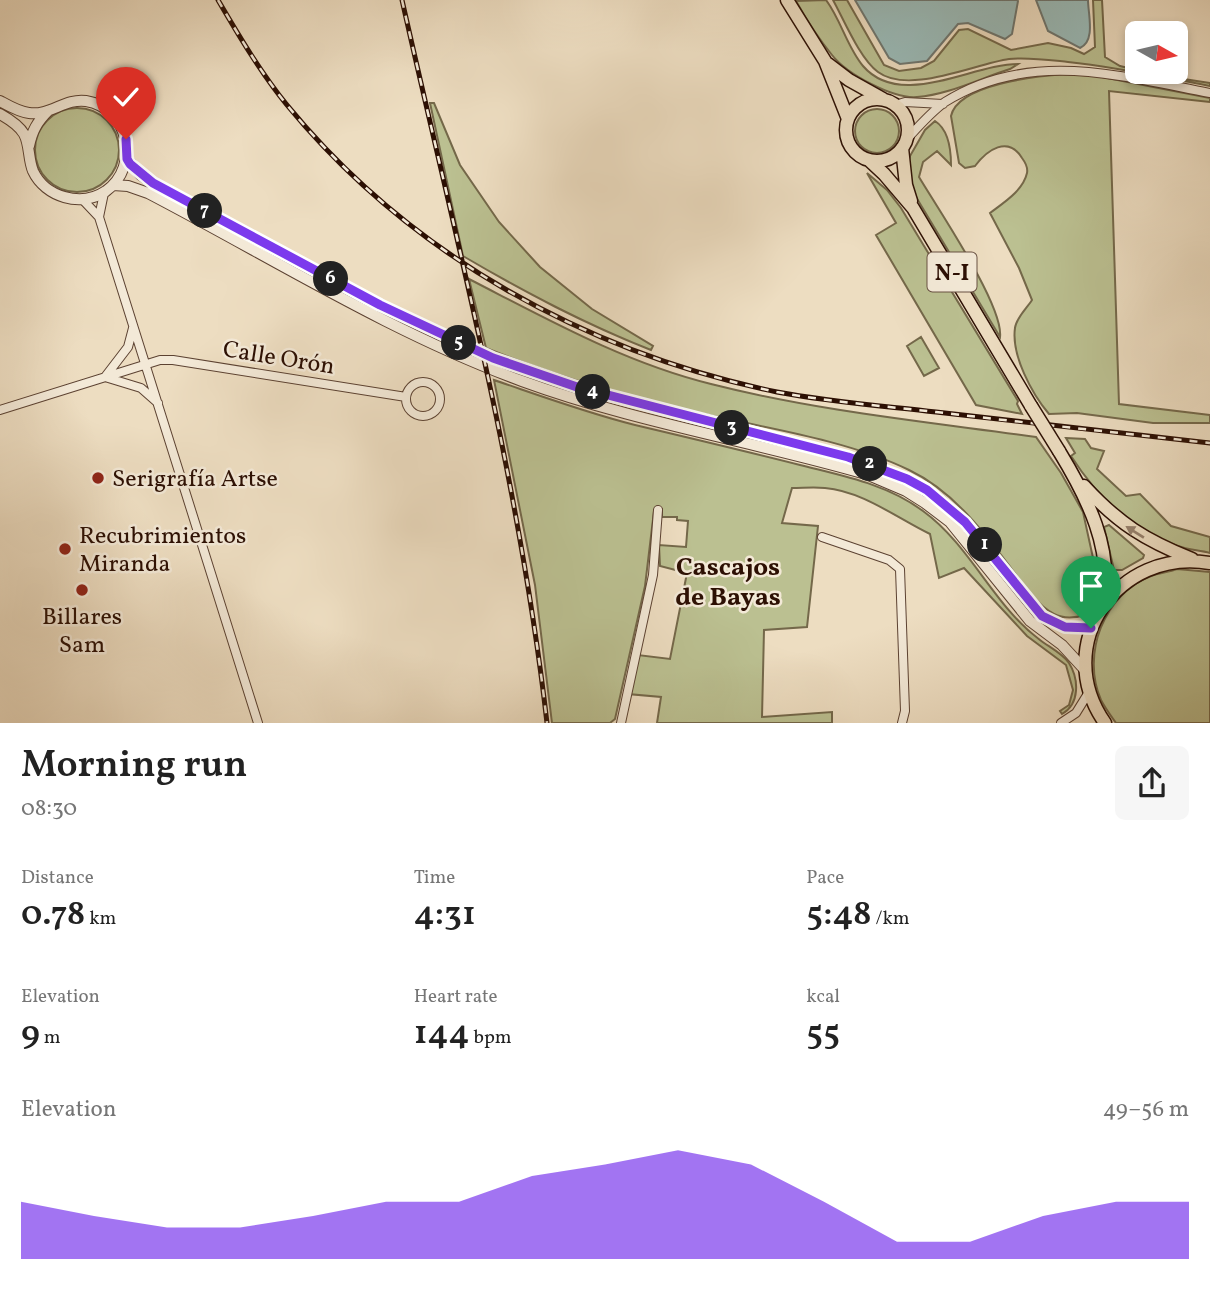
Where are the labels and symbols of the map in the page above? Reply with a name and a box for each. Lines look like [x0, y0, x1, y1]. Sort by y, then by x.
north arrow [1125, 21, 1188, 84]
pin [96, 67, 156, 139]
pin: 7 [188, 194, 222, 228]
road number: N-I [928, 252, 976, 292]
pin: 6 [314, 262, 348, 296]
pin: 5 [442, 326, 476, 360]
street label: Calle Orón [220, 333, 337, 385]
pin: 4 [576, 374, 610, 410]
pin: 3 [714, 410, 750, 446]
pin: 2 [852, 447, 888, 482]
place label: Serigrafía Artse [112, 463, 278, 497]
marker: Serigrafía Artse [90, 470, 106, 486]
place label: Recubrimientos Miranda [79, 520, 246, 582]
one-way arrow [1126, 525, 1145, 538]
pin: 1 [968, 528, 1002, 562]
marker: Recubrimientos Miranda [57, 541, 73, 557]
district label: Cascajos de Bayas [675, 550, 781, 616]
pin [1061, 556, 1121, 628]
marker: Billares Sam [74, 582, 90, 598]
place label: Billares Sam [42, 601, 122, 663]

